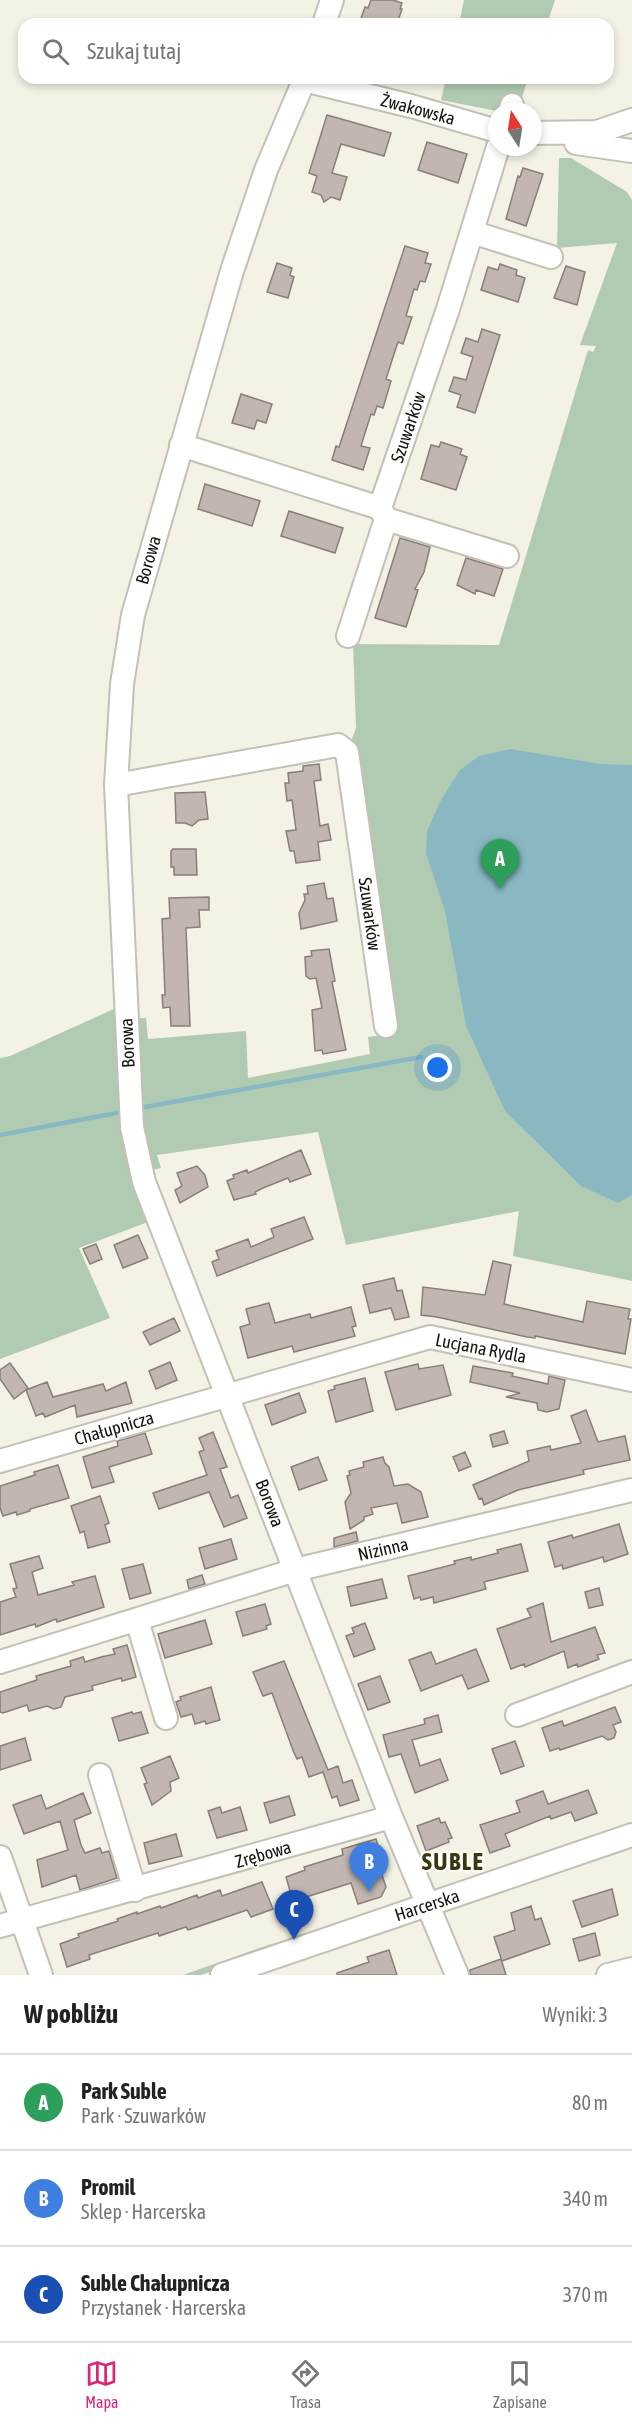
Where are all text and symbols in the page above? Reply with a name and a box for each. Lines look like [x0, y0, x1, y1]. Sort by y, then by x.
search box [18, 18, 614, 84]
icon: search [39, 35, 72, 68]
text: Szukaj tutaj [87, 38, 181, 64]
street label: Żwakowska [378, 89, 458, 129]
north arrow [488, 102, 542, 156]
street label: Szuwarków [386, 389, 430, 465]
street label: Borowa [131, 533, 165, 587]
pin: A [480, 840, 520, 889]
street label: Szuwarków [354, 876, 386, 952]
street label: Borowa [115, 1018, 139, 1068]
your location [423, 1053, 452, 1082]
street label: Lucjana Rydla [434, 1329, 528, 1367]
street label: Chałupnicza [72, 1407, 156, 1449]
street label: Borowa [251, 1476, 289, 1530]
street label: Nizinna [356, 1533, 410, 1565]
street label: Zrębowa [233, 1836, 293, 1872]
pin: B [350, 1842, 388, 1892]
district label: SUBLE [422, 1848, 484, 1875]
street label: Harcerska [392, 1885, 462, 1925]
pin: C [274, 1890, 314, 1940]
text: W pobliżu [24, 1999, 118, 2029]
text: Wyniki: 3 [542, 2003, 608, 2026]
text: Park Suble [81, 2078, 167, 2104]
text: A [39, 2091, 48, 2114]
text: 80 m [572, 2091, 608, 2114]
text: Park · Szuwarków [81, 2104, 206, 2127]
text: Promil [81, 2174, 135, 2200]
text: B [39, 2187, 48, 2210]
text: 340 m [563, 2187, 608, 2210]
text: Sklep · Harcerska [81, 2200, 206, 2223]
text: Suble Chałupnicza [81, 2270, 230, 2296]
text: C [39, 2283, 48, 2306]
text: 370 m [563, 2283, 608, 2306]
text: Przystanek · Harcerska [81, 2296, 246, 2319]
tab: Mapa [85, 2357, 118, 2411]
tab: Trasa [289, 2357, 322, 2411]
tab: Zapisane [493, 2357, 547, 2411]

